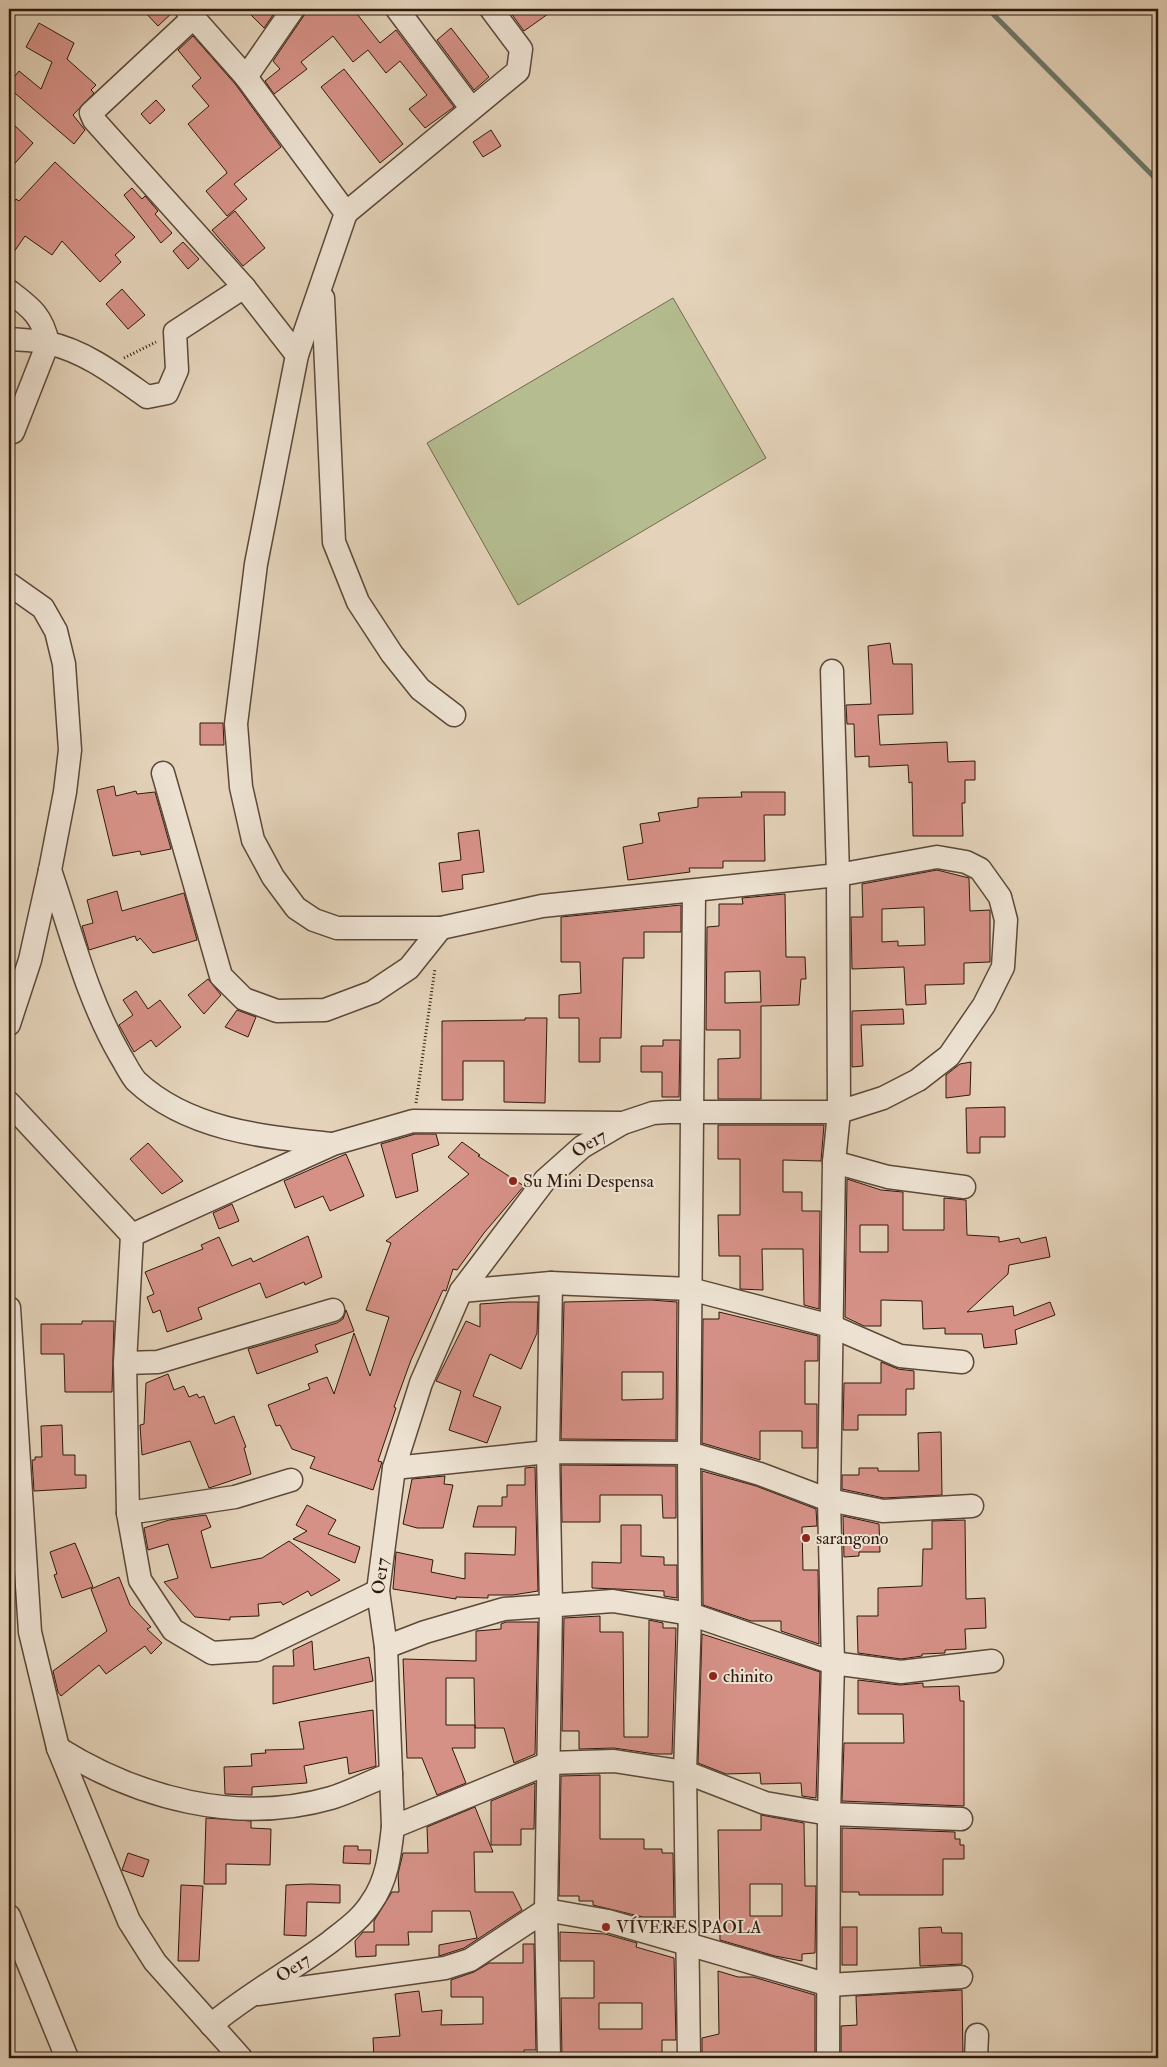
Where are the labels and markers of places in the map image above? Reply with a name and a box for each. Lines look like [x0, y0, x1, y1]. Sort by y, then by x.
place label: Su Mini Despensa [523, 1170, 655, 1193]
marker: Su Mini Despensa [507, 1175, 519, 1187]
place label: sarangono [816, 1527, 889, 1550]
marker: sarangono [800, 1532, 812, 1544]
place label: chinito [723, 1665, 773, 1688]
marker: chinito [707, 1670, 719, 1682]
place label: VÍVERES PAOLA [616, 1916, 762, 1939]
marker: VÍVERES PAOLA [600, 1921, 612, 1933]

